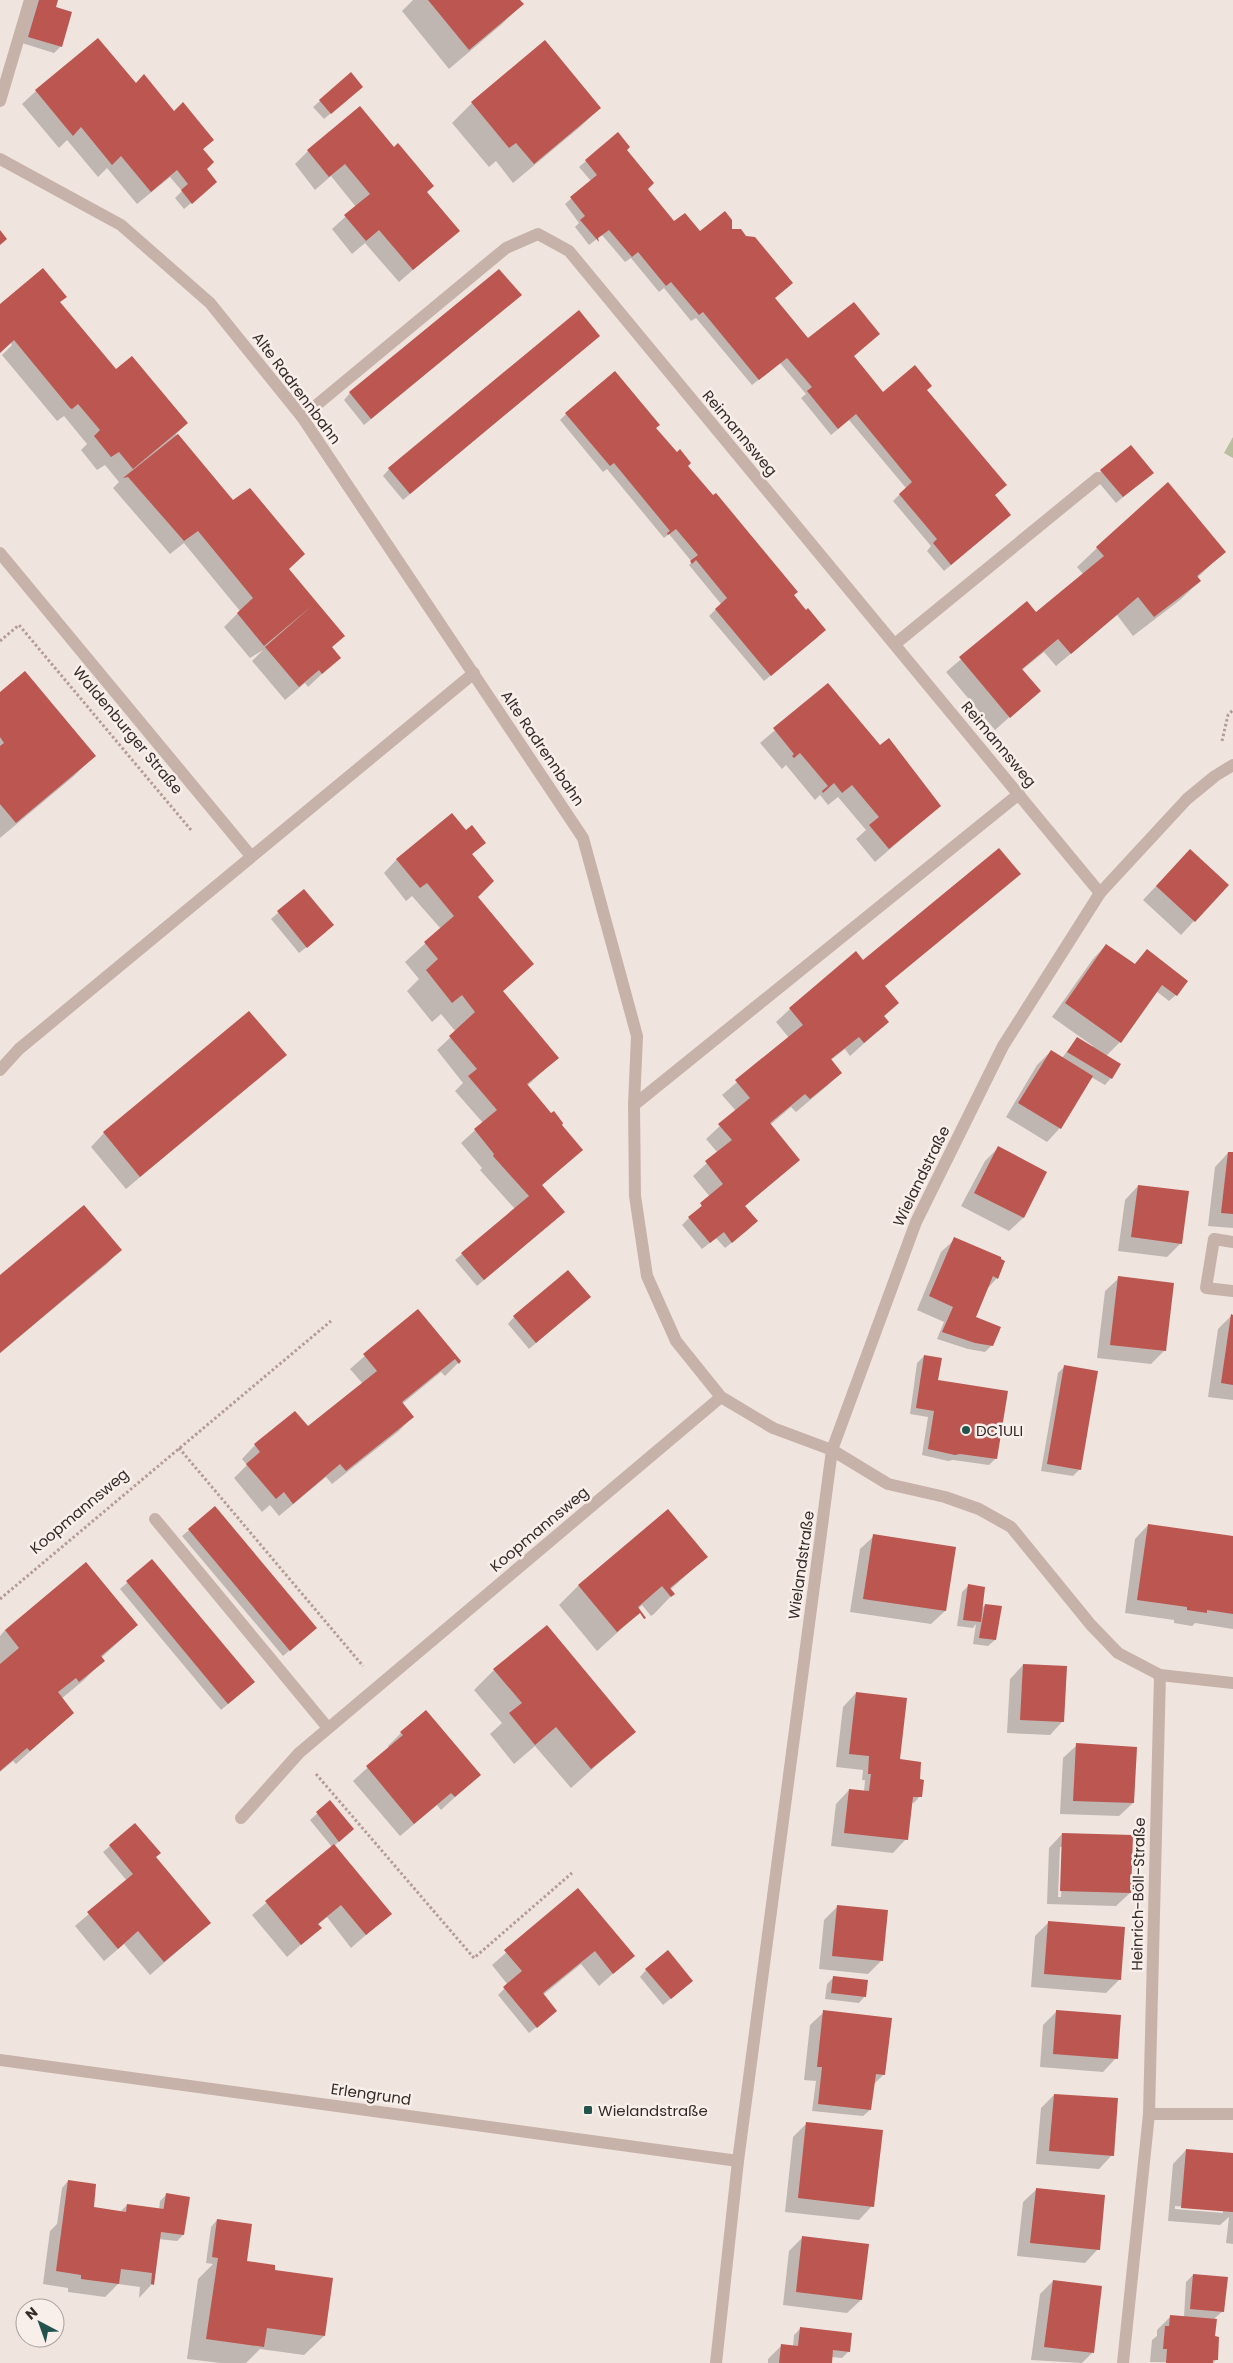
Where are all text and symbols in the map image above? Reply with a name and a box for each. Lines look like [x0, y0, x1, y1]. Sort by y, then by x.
street label: Alte Radrennbahn [248, 328, 346, 448]
street label: Reimannsweg [698, 385, 782, 481]
street label: Waldenburger Straße [68, 661, 188, 799]
street label: Alte Radrennbahn [496, 686, 590, 810]
street label: Reimannsweg [957, 696, 1041, 792]
street label: Wielandstraße [888, 1122, 954, 1230]
place label: DC1ULI [976, 1420, 1023, 1441]
marker: DC1ULI [960, 1424, 972, 1436]
street label: Koopmannsweg [25, 1464, 133, 1558]
street label: Koopmannsweg [485, 1482, 593, 1576]
street label: Wielandstraße [783, 1509, 819, 1621]
street label: Heinrich-Böll-Straße [1126, 1817, 1150, 1971]
street label: Erlengrund [329, 2078, 413, 2110]
place label: Wielandstraße [598, 2100, 708, 2121]
marker: Wielandstraße [582, 2104, 594, 2116]
north arrow [15, 2298, 65, 2348]
text: N [21, 2302, 42, 2324]

